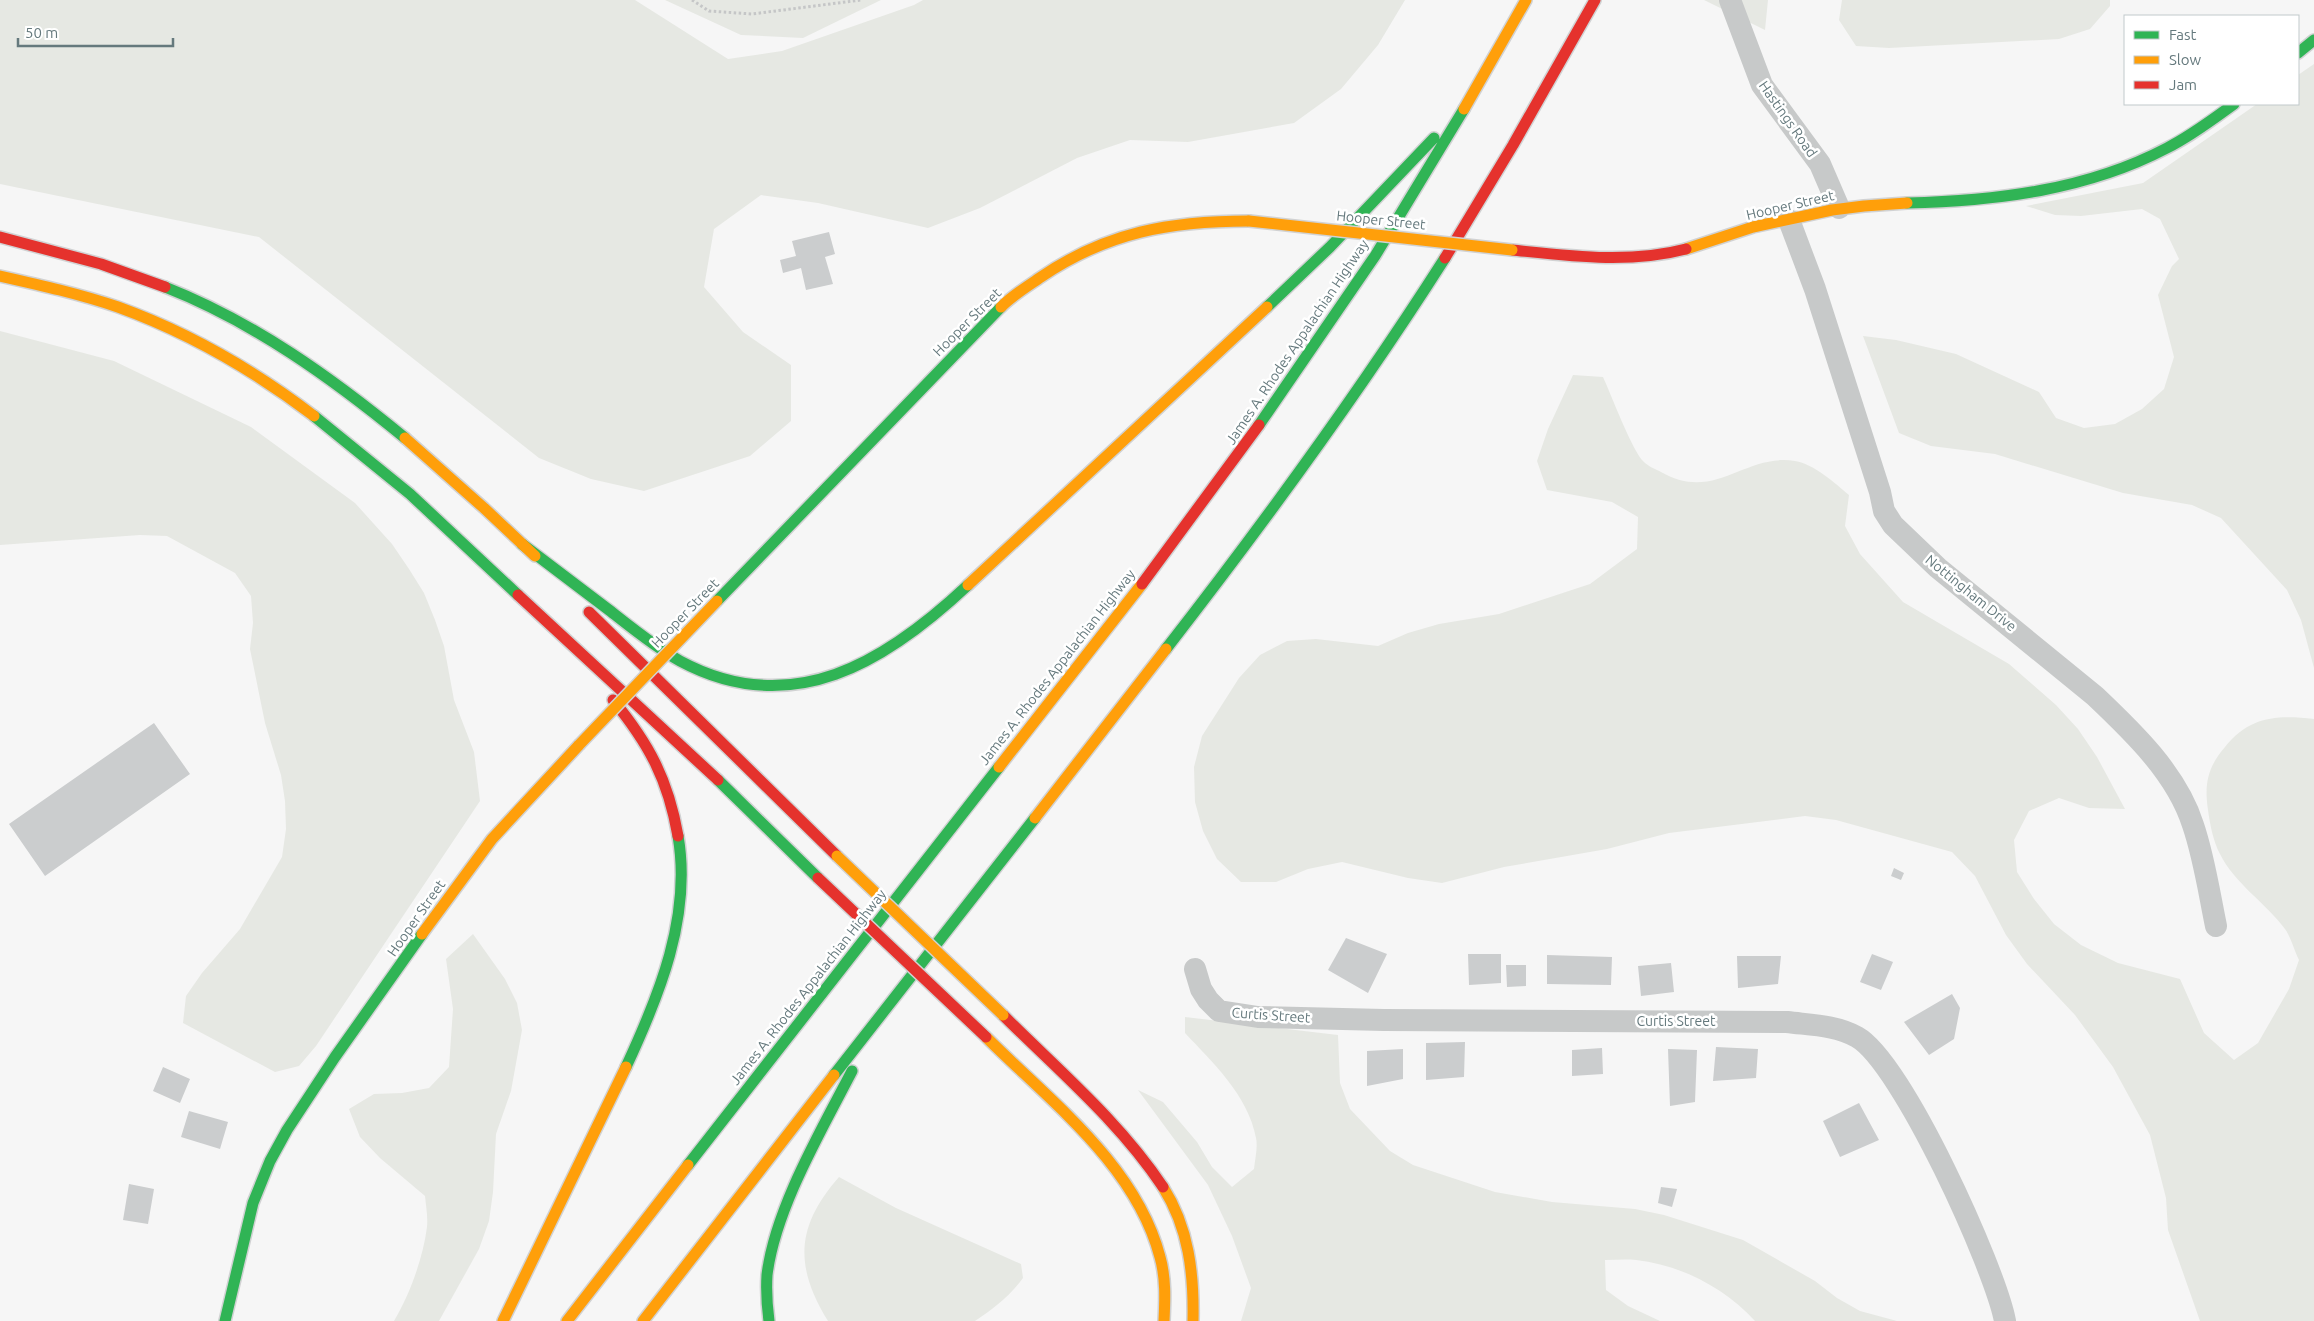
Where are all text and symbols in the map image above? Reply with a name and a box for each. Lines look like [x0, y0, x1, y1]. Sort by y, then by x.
scale bar [18, 15, 172, 47]
legend [2124, 15, 2299, 105]
text: 50 m [25, 24, 58, 41]
text: Fast [2169, 26, 2197, 43]
text: Slow [2169, 51, 2202, 68]
text: Jam [2169, 76, 2197, 93]
street label: Hastings Road [1756, 78, 1820, 160]
street label: Hooper Street [1745, 187, 1836, 223]
street label: Hooper Street [1336, 207, 1427, 233]
street label: James A. Rhodes Appalachian Highway [1222, 236, 1372, 447]
street label: Hooper Street [930, 284, 1005, 359]
street label: Nottingham Drive [1922, 551, 2020, 635]
street label: James A. Rhodes Appalachian Highway [976, 566, 1138, 768]
street label: Hooper Street [648, 575, 722, 651]
street label: Hooper Street [384, 876, 449, 959]
street label: James A. Rhodes Appalachian Highway [727, 886, 889, 1088]
street label: Curtis Street [1231, 1004, 1311, 1026]
street label: Curtis Street [1636, 1013, 1716, 1029]

